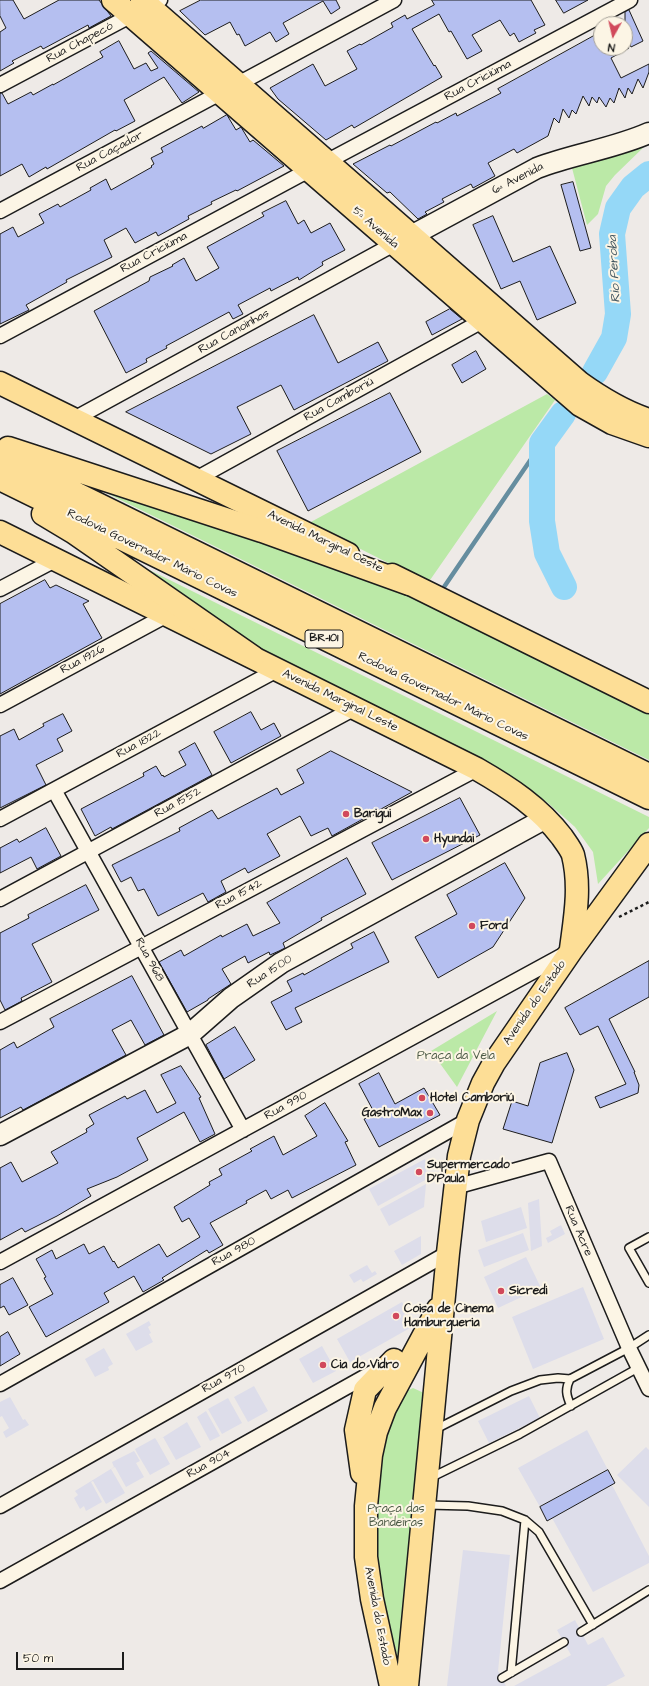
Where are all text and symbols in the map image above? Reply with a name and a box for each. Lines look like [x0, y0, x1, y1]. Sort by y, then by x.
north arrow [593, 16, 633, 56]
street label: Rua Chapecó [44, 19, 116, 67]
text: N [607, 39, 616, 55]
street label: Rua Criciúma [442, 57, 514, 105]
street label: Rua Caçador [74, 128, 146, 176]
street label: 6ª Avenida [490, 160, 546, 198]
street label: 5ª Avenida [349, 204, 401, 252]
street label: Rua Criciúma [118, 229, 190, 277]
water label: Rio Peroba [605, 235, 625, 303]
street label: Rua Canoinhas [196, 307, 272, 357]
street label: Rua Camboriú [302, 375, 376, 425]
street label: Rodovia Governador Mário Covas [65, 506, 239, 602]
street label: Avenida Marginal Oeste [265, 508, 385, 576]
road number: BR-101 [305, 630, 343, 648]
street label: Rua 1926 [58, 642, 108, 678]
street label: Rodovia Governador Mário Covas [356, 649, 530, 745]
street label: Avenida Marginal Leste [280, 667, 400, 735]
street label: Rua 1822 [114, 726, 164, 762]
street label: Rua 1552 [152, 785, 204, 821]
place label: Barigui [354, 807, 391, 821]
marker: Barigui [341, 809, 351, 819]
place label: Hyundai [434, 832, 474, 846]
marker: Hyundai [421, 834, 431, 844]
street label: Rua 1542 [213, 877, 265, 913]
place label: Ford [480, 919, 508, 933]
marker: Ford [467, 921, 477, 931]
street label: Rua 968 [131, 936, 167, 984]
street label: Rua 1500 [245, 952, 295, 992]
street label: Avenida do Estado [500, 958, 570, 1048]
park label: Praça da Vela [417, 1049, 495, 1063]
street label: Rua 990 [262, 1088, 310, 1124]
place label: Hotel Camboriú [430, 1091, 514, 1105]
marker: Hotel Camboriú [417, 1093, 427, 1103]
place label: GastroMax [362, 1106, 422, 1120]
marker: GastroMax [425, 1108, 435, 1118]
place label: Supermercado D'Paula [427, 1158, 510, 1186]
marker: Supermercado D'Paula [414, 1167, 424, 1177]
street label: Rua Acre [561, 1203, 595, 1259]
street label: Rua 980 [210, 1234, 258, 1270]
place label: Sicredi [509, 1284, 547, 1298]
marker: Sicredi [496, 1286, 506, 1296]
place label: Coisa de Cinema Hamburgueria [404, 1302, 494, 1330]
marker: Coisa de Cinema Hamburgueria [391, 1311, 401, 1321]
place label: Cia do Vidro [331, 1358, 399, 1372]
marker: Cia do Vidro [318, 1360, 328, 1370]
street label: Rua 970 [200, 1361, 248, 1397]
street label: Rua 904 [184, 1446, 234, 1482]
park label: Praça das Bandeiras [367, 1502, 425, 1530]
street label: Avenida do Estado [360, 1566, 394, 1666]
scale bar [18, 1644, 126, 1670]
text: 50 m [23, 1650, 53, 1667]

